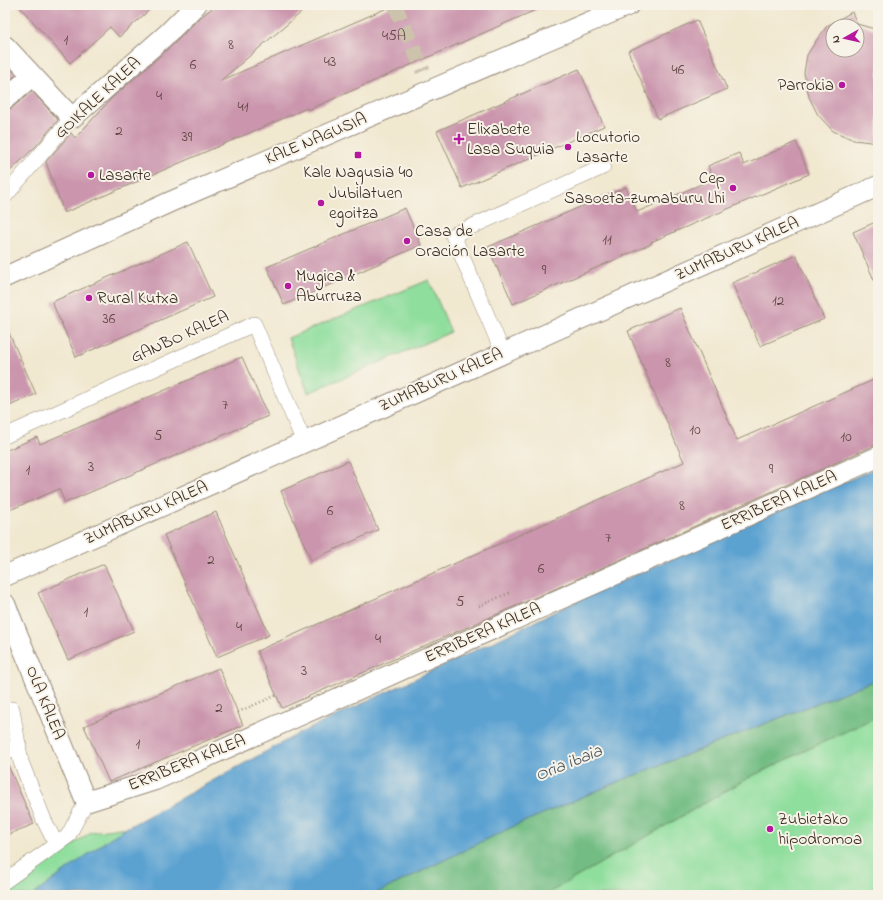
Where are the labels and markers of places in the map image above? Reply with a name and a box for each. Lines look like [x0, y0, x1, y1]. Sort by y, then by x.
place label: Parrokia [777, 73, 834, 98]
marker: Parrokia [837, 80, 847, 90]
place label: Elixabete Lasa Suquia [467, 117, 554, 162]
place label: Locutorio Lasarte [576, 125, 640, 170]
marker: Elixabete Lasa Suquia [454, 134, 464, 144]
marker: Locutorio Lasarte [563, 142, 573, 152]
marker: Kale Nagusia 40 [353, 150, 363, 160]
place label: Kale Nagusia 40 [303, 160, 413, 187]
place label: Lasarte [99, 163, 151, 188]
place label: Cep Sasoeta-zumaburu Lhi [564, 166, 725, 211]
marker: Lasarte [86, 170, 96, 180]
place label: Jubilatuen egoitza [329, 181, 402, 228]
marker: Cep Sasoeta-zumaburu Lhi [728, 183, 738, 193]
marker: Jubilatuen egoitza [316, 198, 326, 208]
place label: Casa de Oración Lasarte [415, 219, 525, 264]
marker: Casa de Oración Lasarte [402, 236, 412, 246]
place label: Mugica & Aburruza [296, 264, 362, 309]
marker: Mugica & Aburruza [283, 281, 293, 291]
place label: Rural Kutxa [97, 286, 178, 311]
marker: Rural Kutxa [84, 293, 94, 303]
place label: Zubietako hipodromoa [778, 807, 862, 852]
marker: Zubietako hipodromoa [765, 824, 775, 834]

